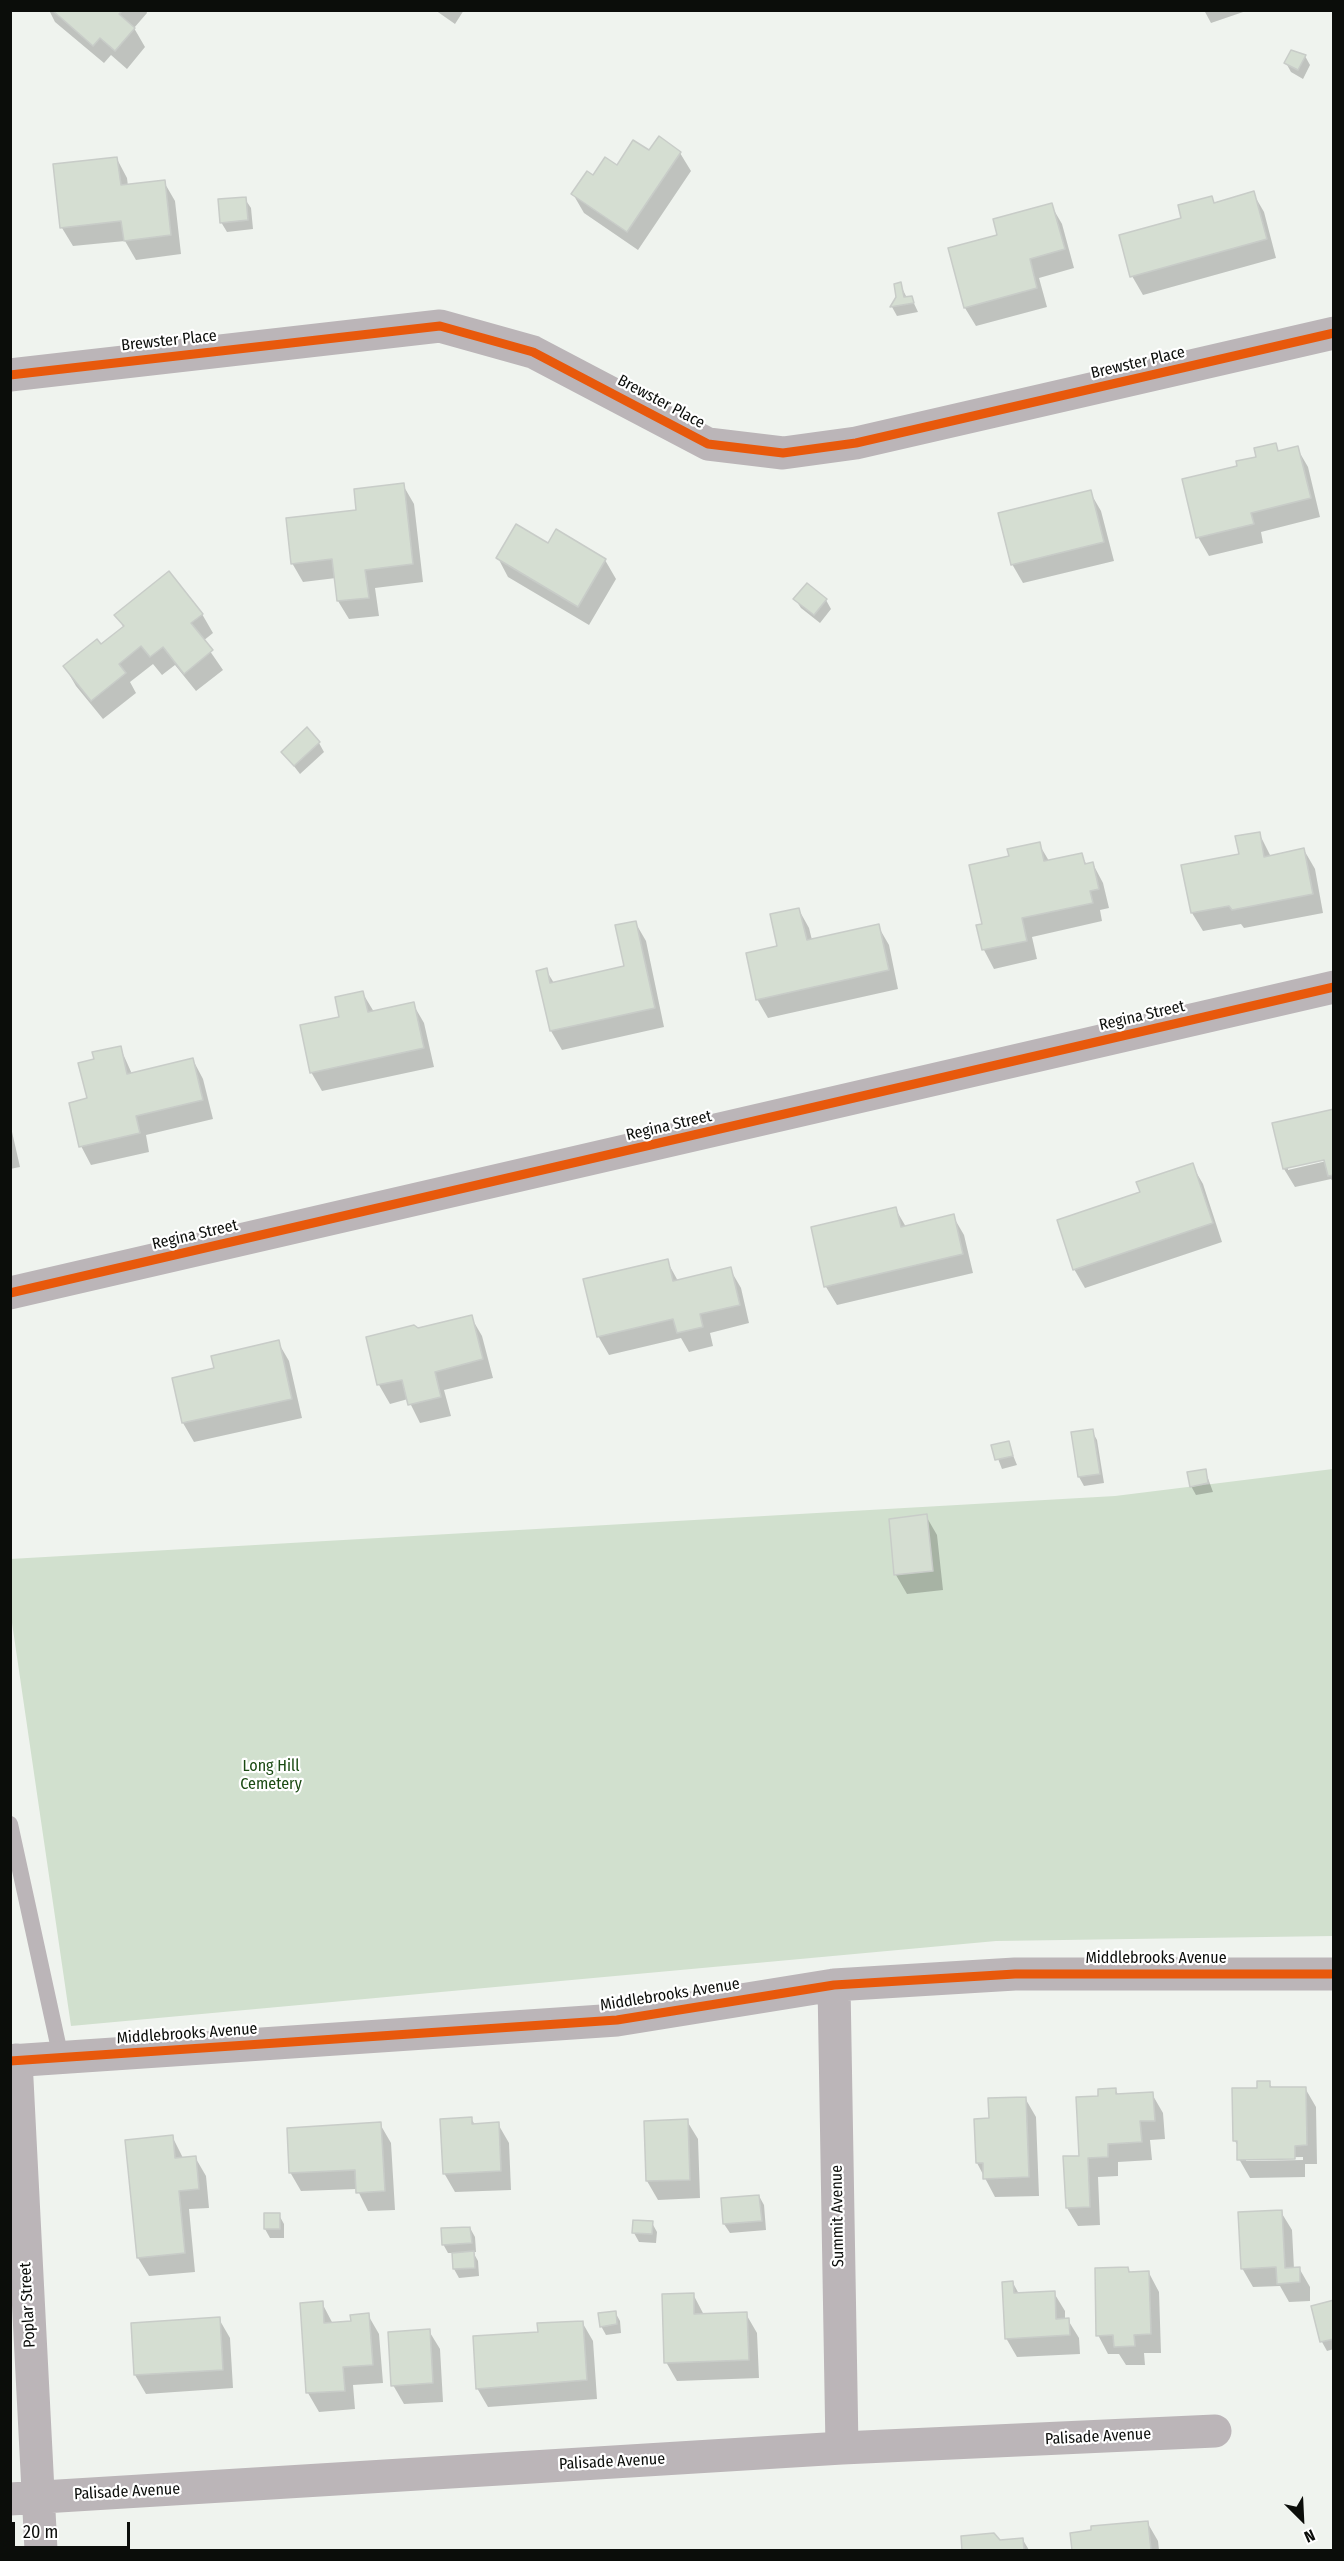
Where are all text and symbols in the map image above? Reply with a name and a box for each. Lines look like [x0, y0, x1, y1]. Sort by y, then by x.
street label: Brewster Place [120, 326, 218, 356]
street label: Brewster Place [1089, 343, 1187, 383]
street label: Brewster Place [614, 371, 708, 433]
street label: Regina Street [1097, 997, 1187, 1035]
street label: Regina Street [624, 1107, 714, 1145]
street label: Regina Street [150, 1216, 240, 1254]
park label: Long Hill Cemetery [240, 1757, 302, 1795]
street label: Middlebrooks Avenue [1085, 1949, 1227, 1969]
street label: Middlebrooks Avenue [599, 1974, 741, 2016]
street label: Middlebrooks Avenue [116, 2020, 258, 2048]
street label: Summit Avenue [828, 2165, 848, 2267]
street label: Poplar Street [16, 2262, 40, 2348]
street label: Palisade Avenue [1044, 2425, 1152, 2449]
street label: Palisade Avenue [558, 2450, 666, 2474]
street label: Palisade Avenue [73, 2480, 181, 2504]
north arrow [1272, 2489, 1332, 2549]
scale bar [15, 2510, 134, 2548]
text: 20 m [23, 2521, 58, 2543]
text: N [1301, 2525, 1318, 2547]

